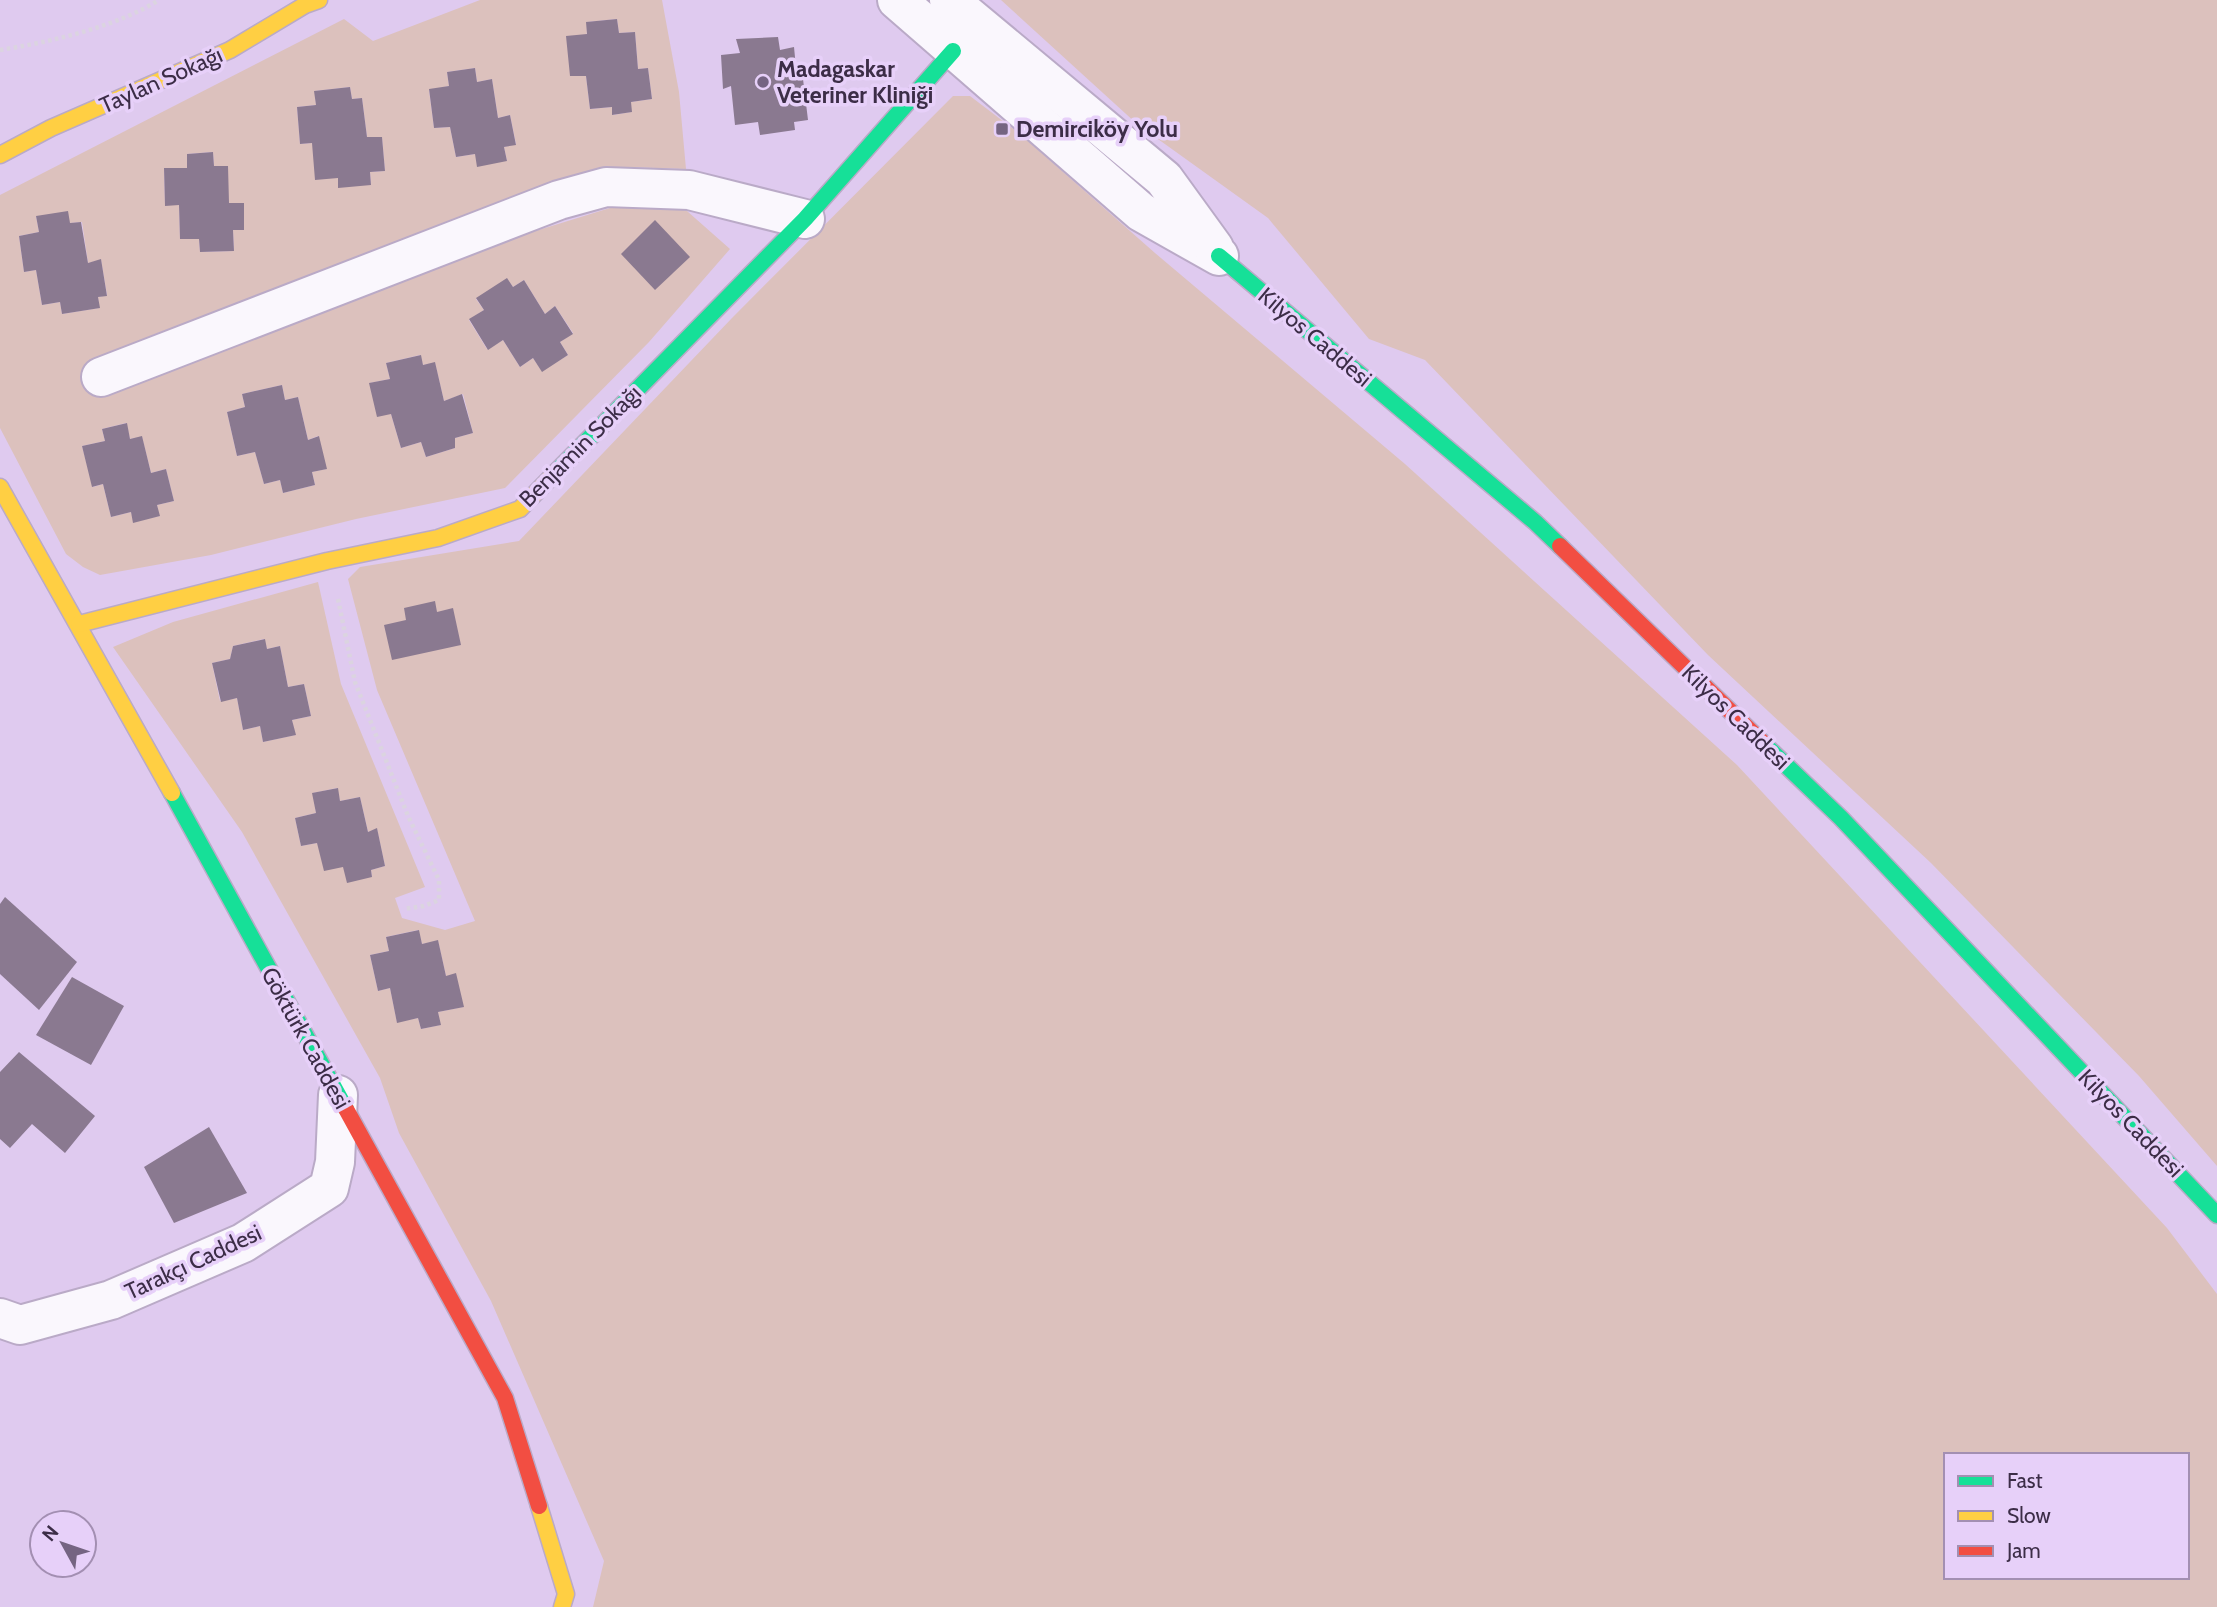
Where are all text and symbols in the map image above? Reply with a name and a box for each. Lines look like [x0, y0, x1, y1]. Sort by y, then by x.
street label: Taylan Sokağı [95, 41, 227, 119]
place label: Madagaskar Veteriner Kliniği [777, 55, 933, 109]
marker: Madagaskar Veteriner Kliniği [755, 74, 771, 90]
place label: Demirciköy Yolu [1016, 115, 1178, 143]
marker: Demirciköy Yolu [994, 121, 1010, 137]
street label: Kilyos Caddesi [1253, 281, 1377, 393]
street label: Benjamin Sokağı [513, 379, 647, 513]
street label: Kilyos Caddesi [1676, 659, 1796, 775]
street label: Göktürk Caddesi [256, 962, 356, 1114]
street label: Kilyos Caddesi [2073, 1063, 2189, 1183]
street label: Tarakçı Caddesi [120, 1218, 266, 1306]
legend [1944, 1453, 2189, 1579]
text: Fast [2007, 1468, 2043, 1493]
text: Slow [2007, 1503, 2051, 1528]
north arrow [28, 1509, 98, 1579]
text: N [37, 1521, 63, 1546]
text: Jam [2006, 1538, 2041, 1563]

